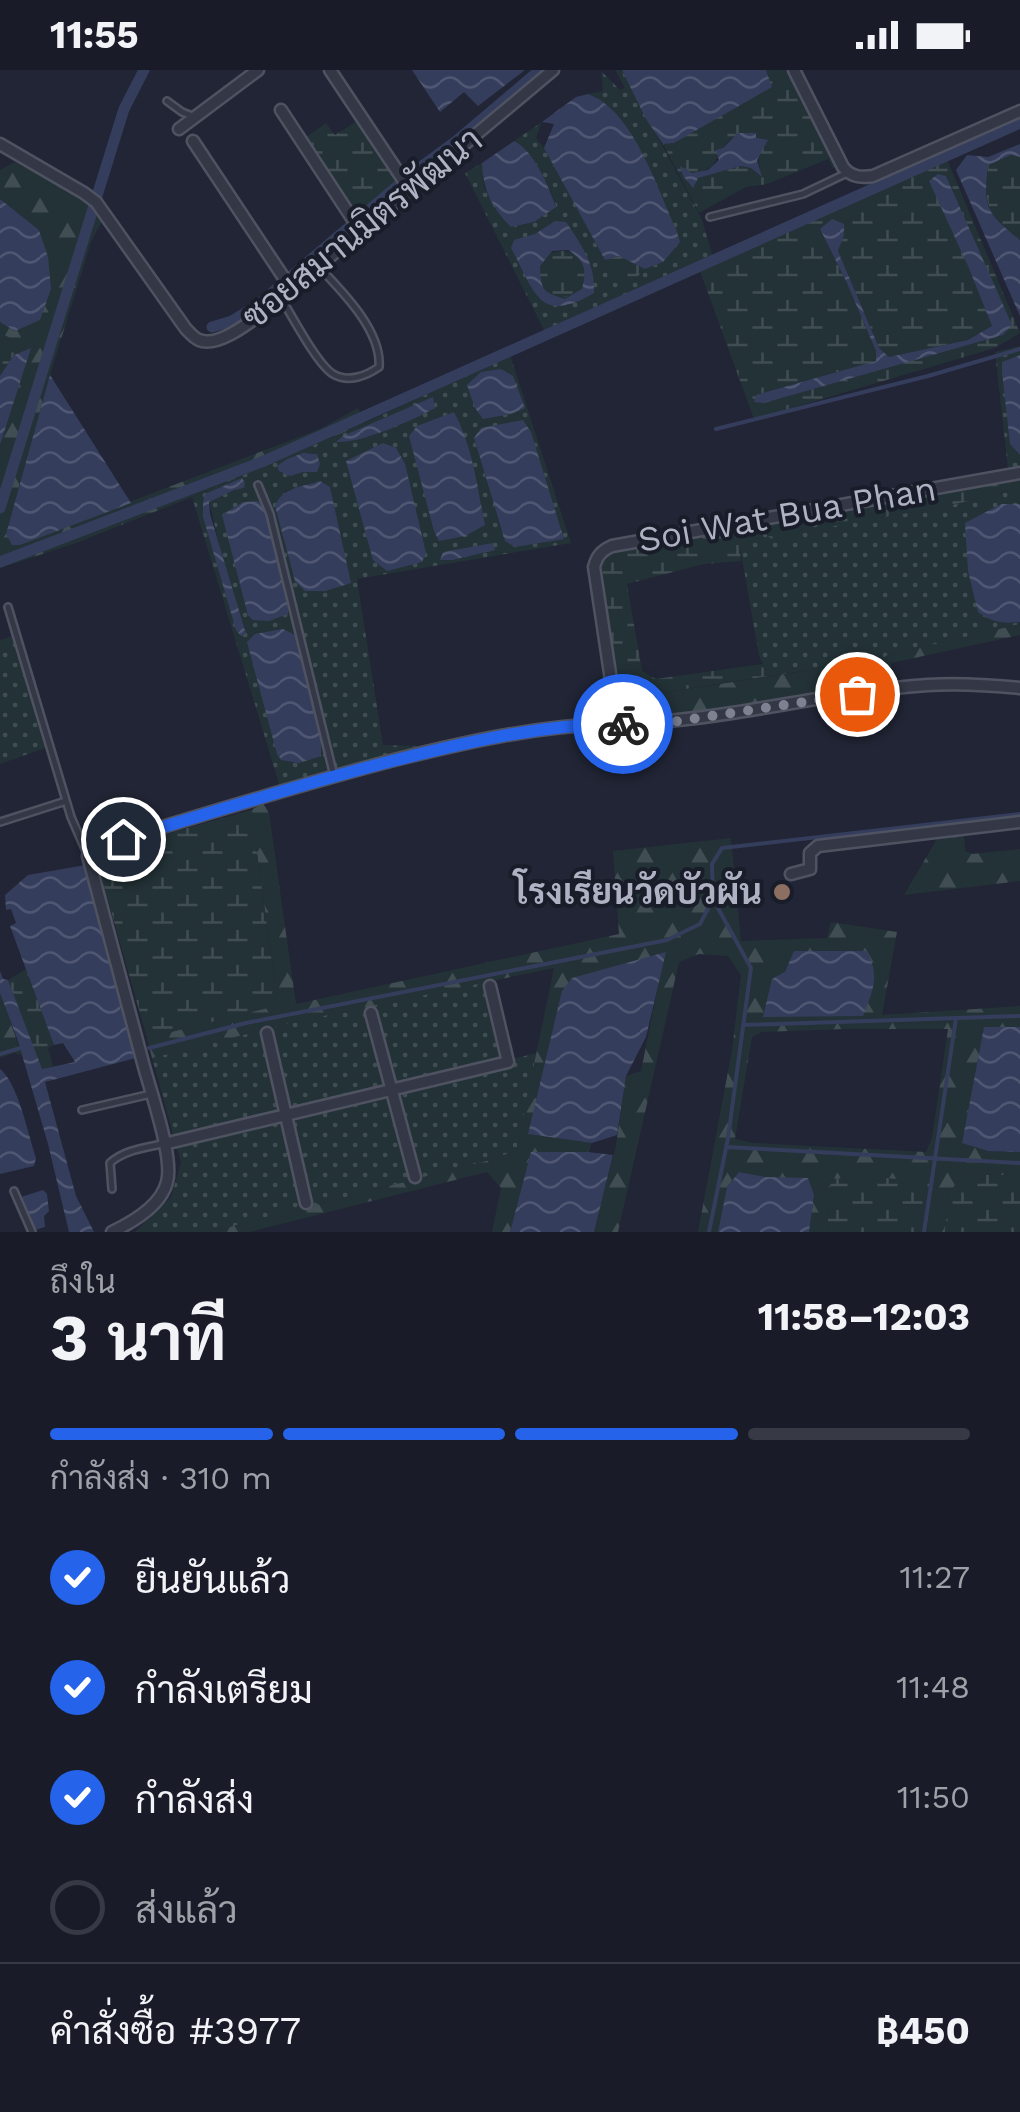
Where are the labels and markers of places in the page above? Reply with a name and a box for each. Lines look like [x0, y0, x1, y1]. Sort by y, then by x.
pin [815, 652, 900, 737]
pin [81, 797, 166, 882]
place label: โรงเรียนวัดบัวผัน [512, 868, 762, 913]
marker: โรงเรียนวัดบัวผัน [771, 881, 793, 903]

